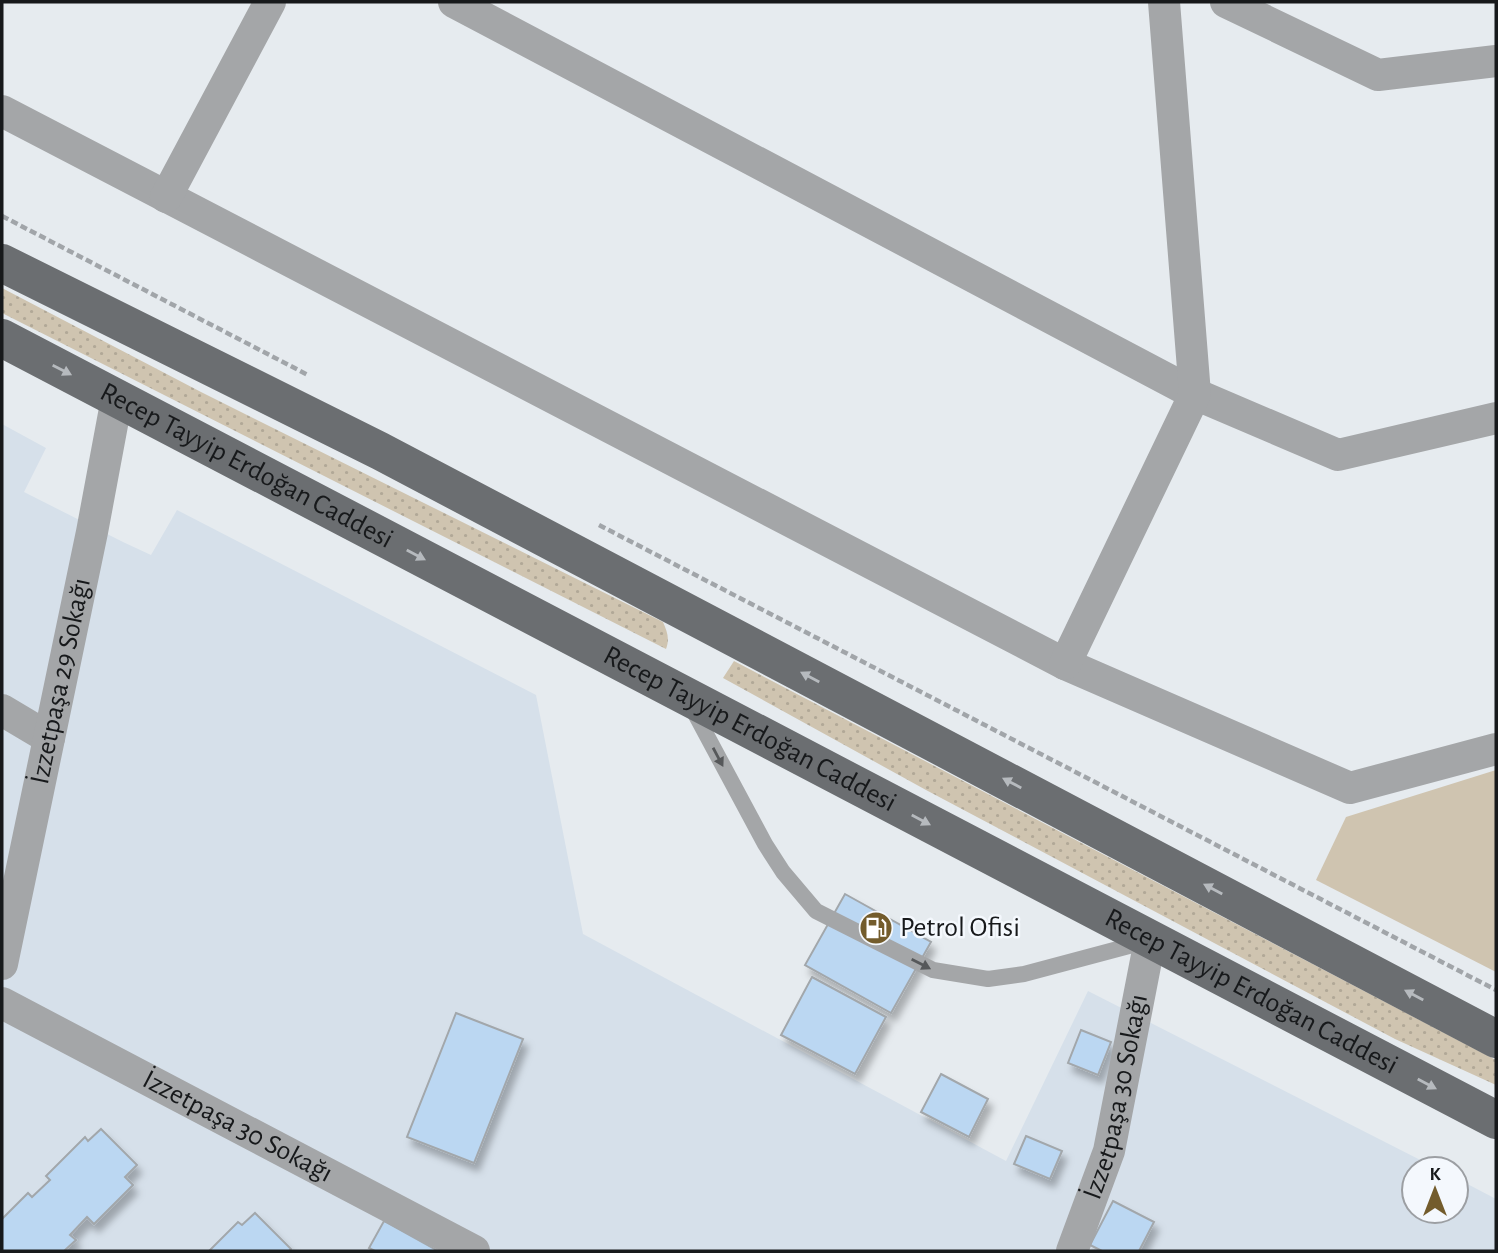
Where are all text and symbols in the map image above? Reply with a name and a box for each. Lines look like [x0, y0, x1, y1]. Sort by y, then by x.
one-way arrow [52, 364, 72, 375]
street label: Recep Tayyip Erdoğan Caddesi [96, 378, 398, 554]
one-way arrow [406, 549, 426, 560]
street label: İzzetpaşa 29 Sokağı [24, 576, 96, 787]
street label: Recep Tayyip Erdoğan Caddesi [599, 641, 901, 817]
one-way arrow [800, 672, 820, 684]
one-way arrow [712, 747, 724, 767]
one-way arrow [1002, 778, 1022, 789]
one-way arrow [911, 814, 931, 826]
one-way arrow [1203, 884, 1223, 895]
street label: Recep Tayyip Erdoğan Caddesi [1100, 904, 1402, 1080]
fuel station icon: Petrol Ofisi [857, 909, 895, 947]
place label: Petrol Ofisi [900, 914, 1020, 942]
one-way arrow [911, 959, 931, 970]
one-way arrow [1404, 990, 1424, 1001]
street label: İzzetpaşa 30 Sokağı [1076, 992, 1153, 1203]
street label: İzzetpaşa 30 Sokağı [138, 1064, 337, 1188]
one-way arrow [1417, 1078, 1437, 1090]
north arrow [1400, 1155, 1470, 1225]
text: K [1429, 1165, 1441, 1184]

